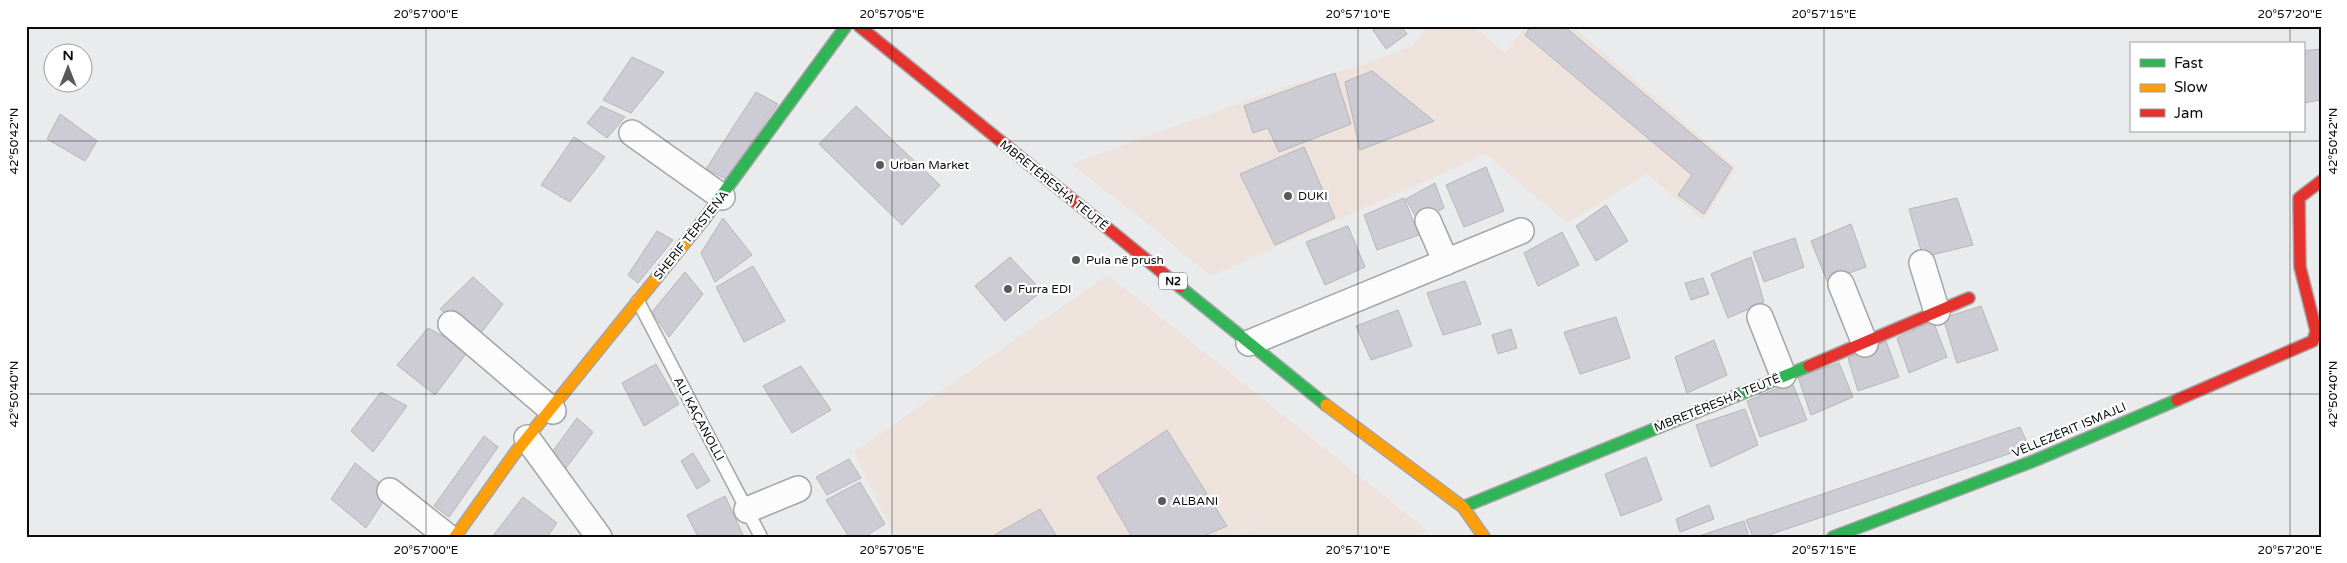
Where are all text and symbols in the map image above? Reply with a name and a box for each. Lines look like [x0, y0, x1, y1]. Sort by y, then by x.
text: 20°57'00"E [393, 7, 459, 21]
text: 20°57'05"E [859, 7, 925, 21]
text: 20°57'10"E [1325, 7, 1391, 21]
text: 20°57'15"E [1791, 7, 1857, 21]
text: 20°57'20"E [2257, 7, 2323, 21]
north arrow [42, 42, 92, 92]
legend [2130, 42, 2304, 132]
text: N [62, 47, 74, 64]
text: Fast [2174, 54, 2204, 72]
text: Slow [2174, 78, 2208, 96]
text: Jam [2174, 104, 2203, 122]
text: 42°50'42"N [7, 108, 21, 175]
text: 42°50'42"N [2326, 108, 2340, 175]
street label: MBRETËRESHA TEUTË [997, 137, 1111, 233]
place label: Urban Market [890, 158, 969, 172]
marker: Urban Market [874, 159, 886, 171]
street label: SHERIF TËRSTENA [651, 188, 731, 282]
place label: DUKI [1298, 189, 1328, 203]
marker: DUKI [1282, 190, 1294, 202]
place label: Pula në prush [1086, 253, 1164, 267]
marker: Pula në prush [1070, 254, 1082, 266]
road number: N2 [1159, 272, 1187, 290]
place label: Furra EDI [1018, 282, 1071, 296]
marker: Furra EDI [1002, 283, 1014, 295]
text: 42°50'40"N [7, 361, 21, 428]
text: 42°50'40"N [2326, 361, 2340, 428]
street label: MBRETËRESHA TEUTË [1652, 371, 1782, 435]
street label: ALI KAÇANOLLI [671, 375, 727, 463]
street label: VËLLEZËRIT ISMAJLI [2010, 400, 2128, 460]
place label: ALBANI [1172, 494, 1218, 508]
marker: ALBANI [1156, 495, 1168, 507]
text: 20°57'00"E [393, 543, 459, 557]
text: 20°57'05"E [859, 543, 925, 557]
text: 20°57'10"E [1325, 543, 1391, 557]
text: 20°57'15"E [1791, 543, 1857, 557]
text: 20°57'20"E [2257, 543, 2323, 557]

